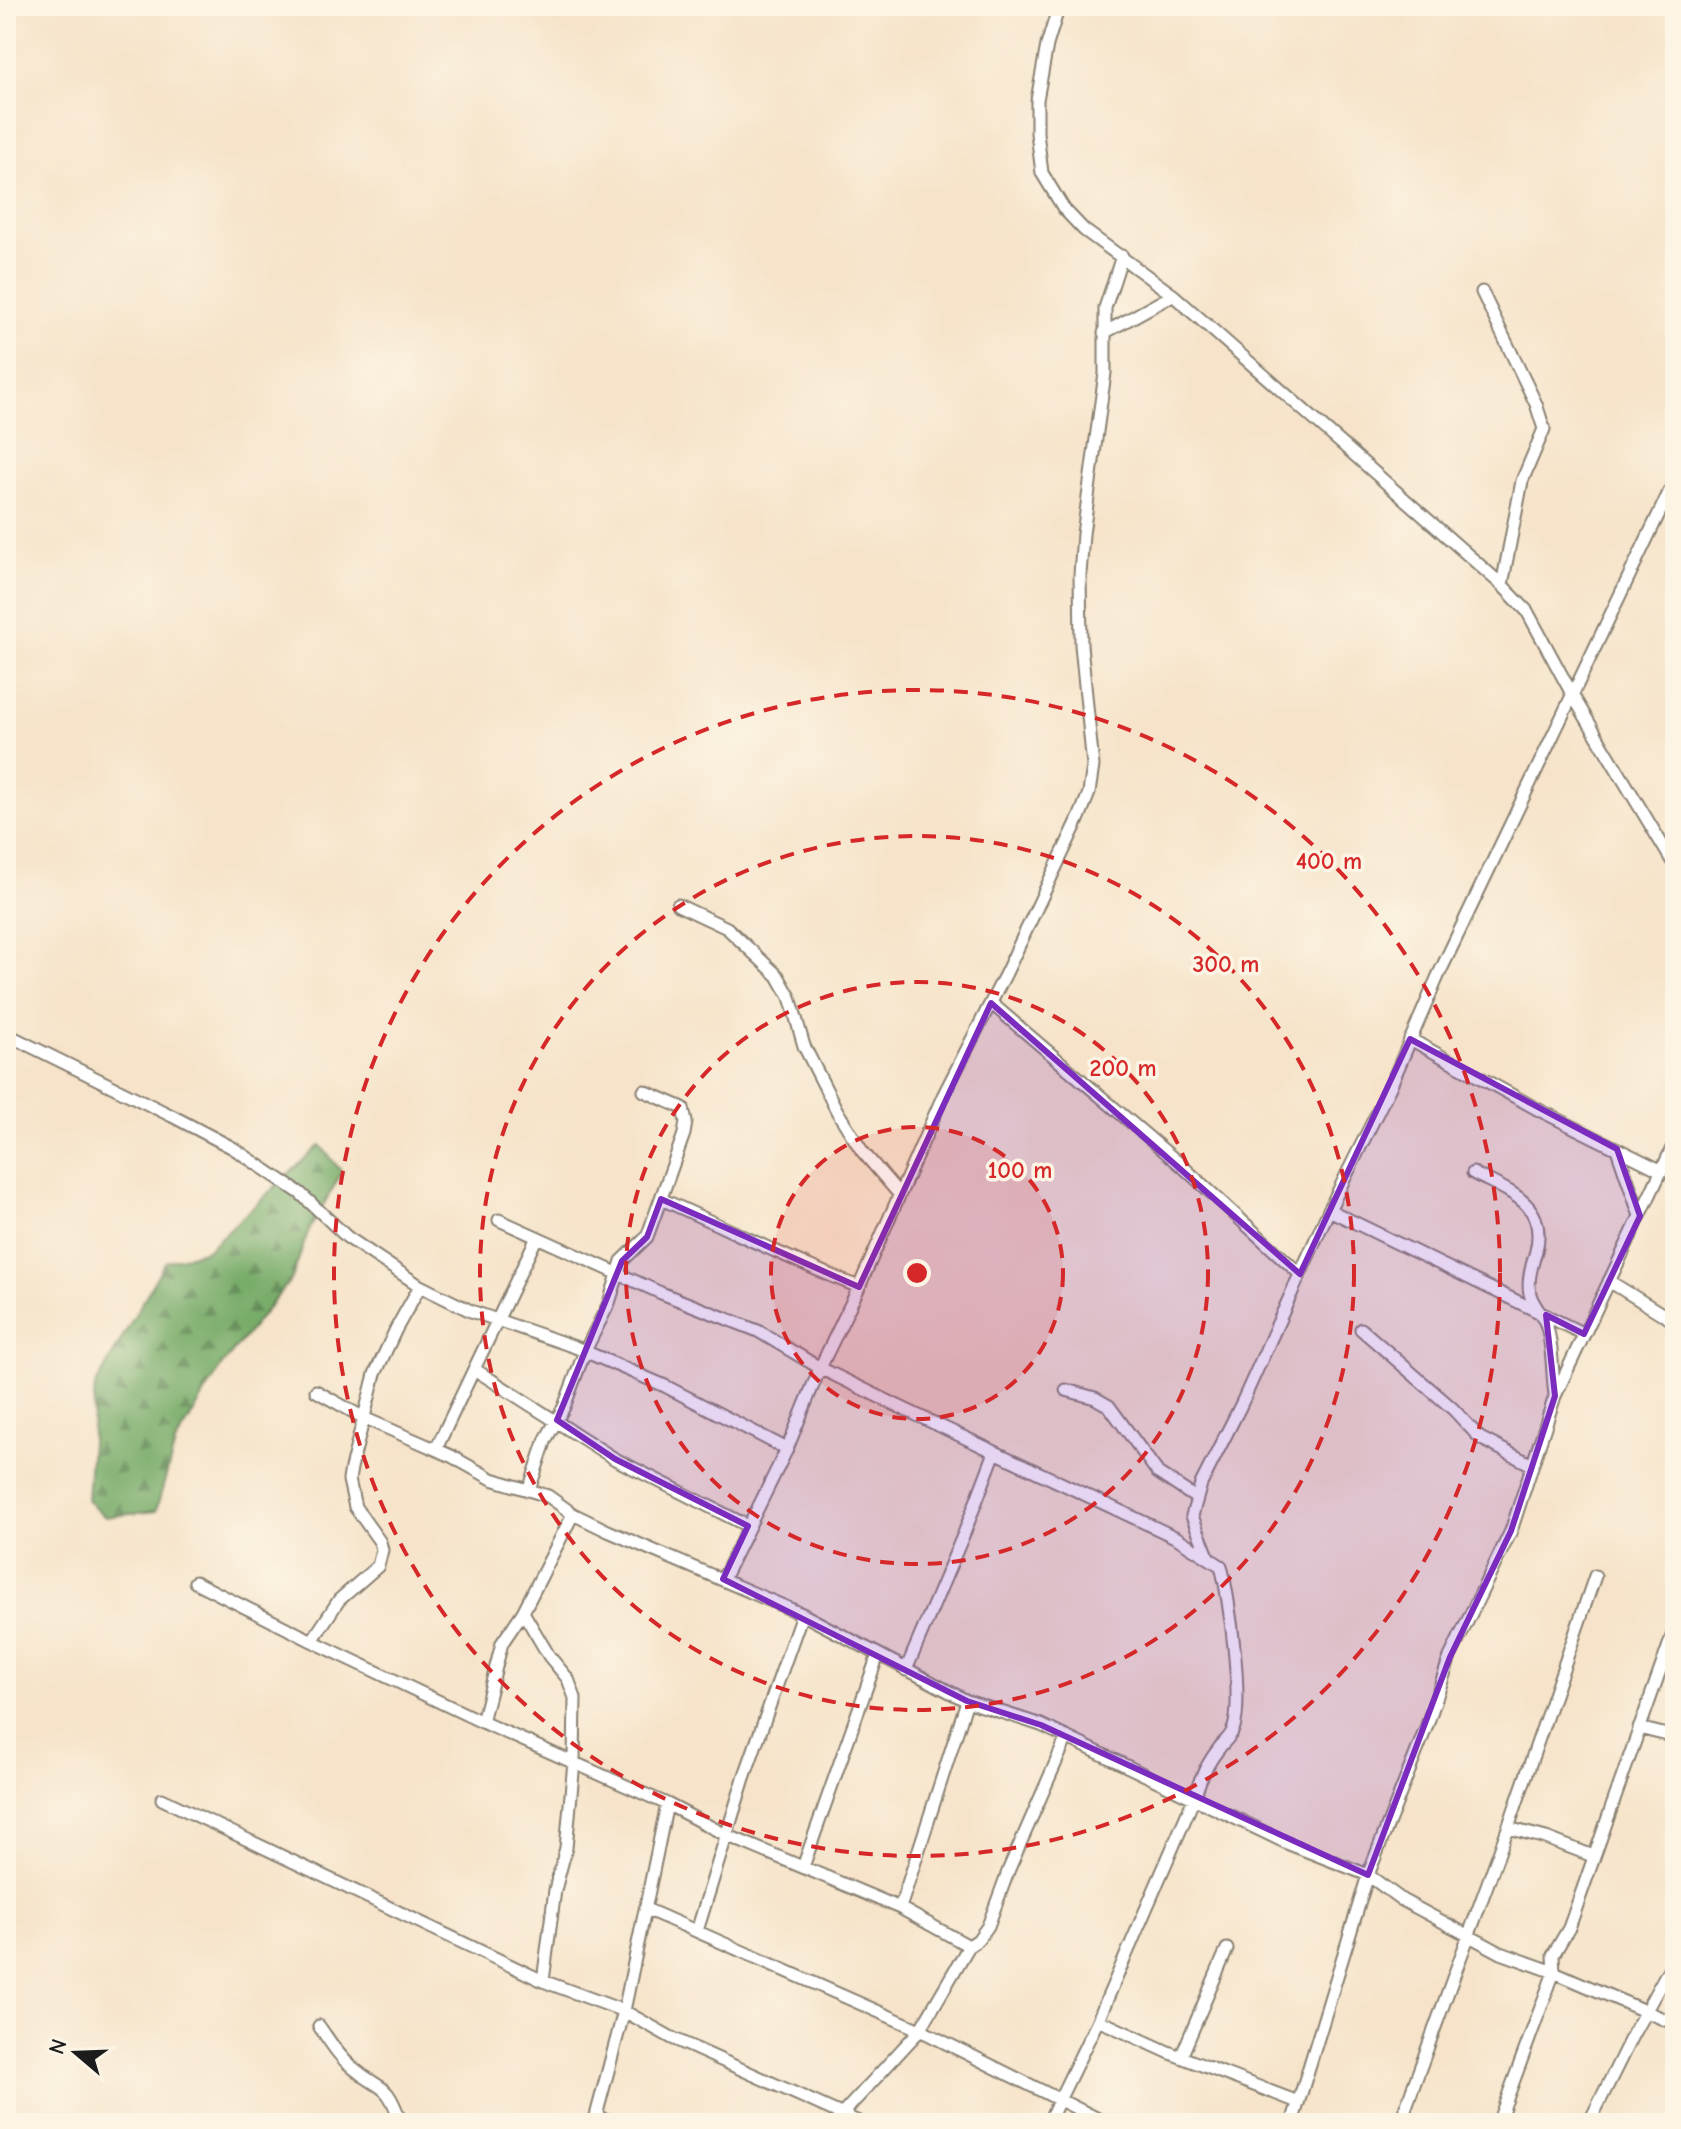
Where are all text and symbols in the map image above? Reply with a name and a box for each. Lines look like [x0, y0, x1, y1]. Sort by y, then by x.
text: 400 m [1296, 847, 1362, 875]
text: 300 m [1193, 950, 1259, 978]
text: 200 m [1089, 1054, 1157, 1082]
text: 100 m [988, 1156, 1052, 1184]
centre of rings [903, 1259, 931, 1287]
north arrow [36, 2013, 116, 2093]
text: N [43, 2036, 73, 2058]

